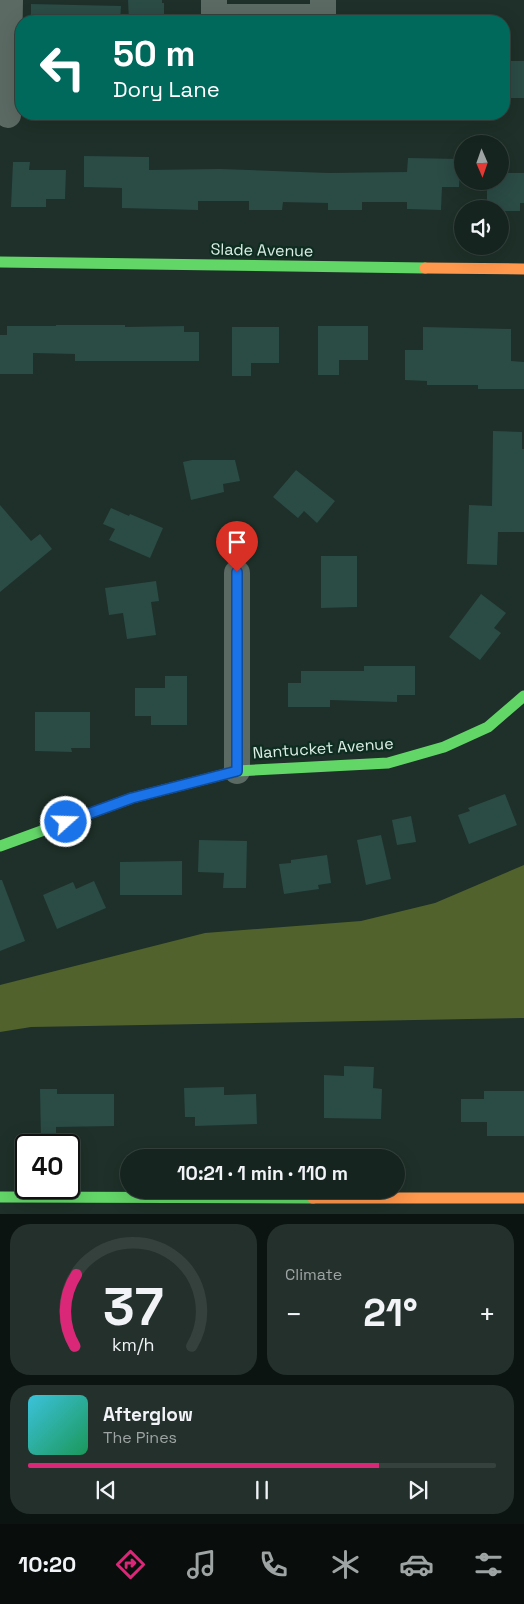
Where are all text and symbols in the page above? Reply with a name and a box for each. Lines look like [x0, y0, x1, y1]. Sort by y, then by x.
text: 50 m [113, 32, 195, 76]
icon: left [30, 35, 95, 100]
text: Dory Lane [113, 75, 220, 103]
north arrow [454, 135, 509, 190]
map controls [454, 135, 509, 255]
button: sound [454, 200, 509, 255]
street label: Slade Avenue [210, 239, 314, 261]
pin [216, 521, 258, 572]
icon: arrive [223, 528, 251, 556]
street label: Nantucket Avenue [252, 733, 394, 763]
position arrow [39, 795, 91, 847]
speed limit sign: 40 [15, 1134, 80, 1199]
text: 10:21 · 1 min · 110 m [177, 1161, 348, 1186]
text: Climate [285, 1264, 342, 1285]
text: 37 [103, 1274, 164, 1340]
text: 21° [363, 1289, 418, 1337]
text: − [285, 1296, 302, 1332]
text: + [479, 1296, 496, 1332]
text: km/h [112, 1333, 155, 1356]
text: Afterglow [103, 1402, 193, 1427]
text: The Pines [103, 1427, 177, 1448]
icon: previous [92, 1476, 120, 1504]
icon: pause [248, 1476, 276, 1504]
icon: next [404, 1476, 432, 1504]
icon: directions [113, 1547, 148, 1582]
icon: music [184, 1547, 219, 1582]
icon: phone [256, 1547, 291, 1582]
icon: climate [328, 1547, 363, 1582]
icon: car [399, 1547, 434, 1582]
icon: filters [471, 1547, 506, 1582]
text: 10:20 [18, 1550, 76, 1578]

